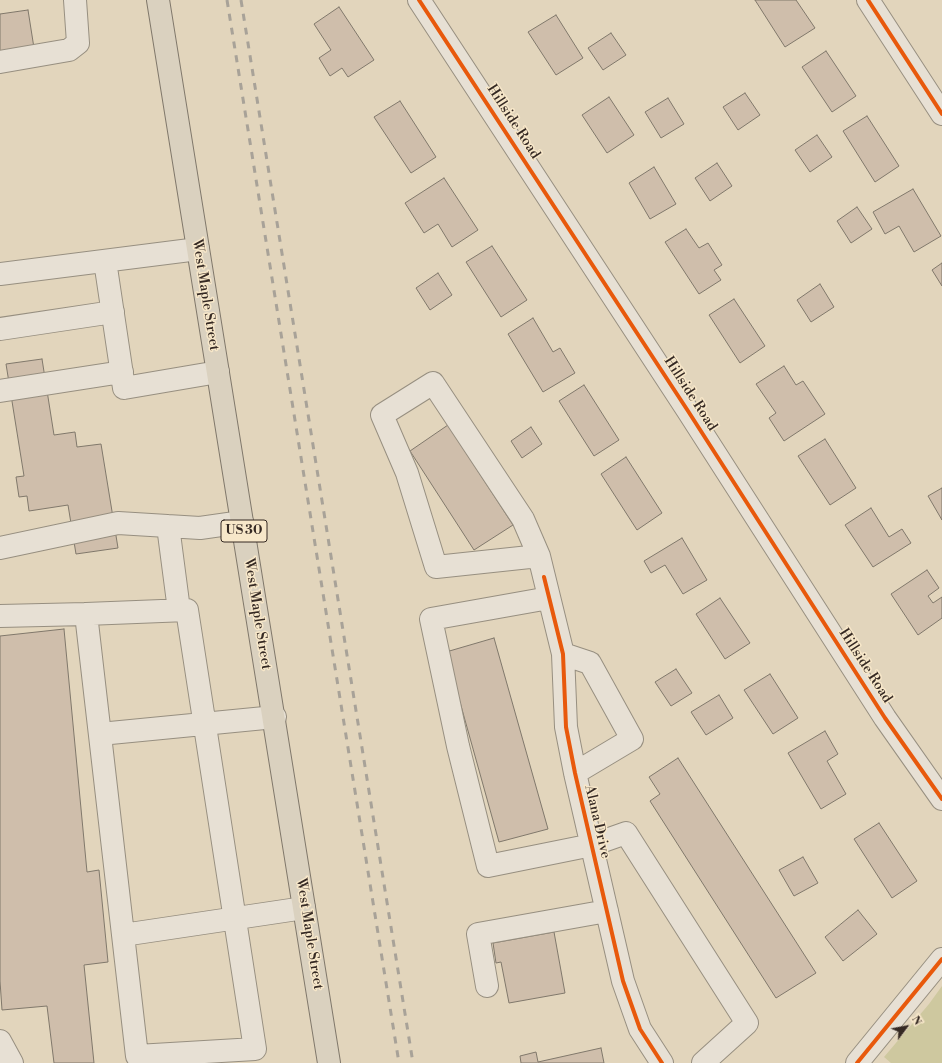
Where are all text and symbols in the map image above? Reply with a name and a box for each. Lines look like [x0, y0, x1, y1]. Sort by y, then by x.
street label: Hillside Road [483, 82, 543, 162]
street label: West Maple Street [188, 238, 222, 352]
street label: Hillside Road [660, 354, 720, 434]
road number: US 30 [221, 520, 267, 542]
street label: West Maple Street [240, 557, 274, 671]
street label: Hillside Road [835, 626, 895, 706]
street label: Alana Drive [580, 784, 614, 860]
street label: West Maple Street [292, 877, 326, 991]
north arrow [886, 1007, 926, 1047]
text: N [908, 1013, 924, 1028]

